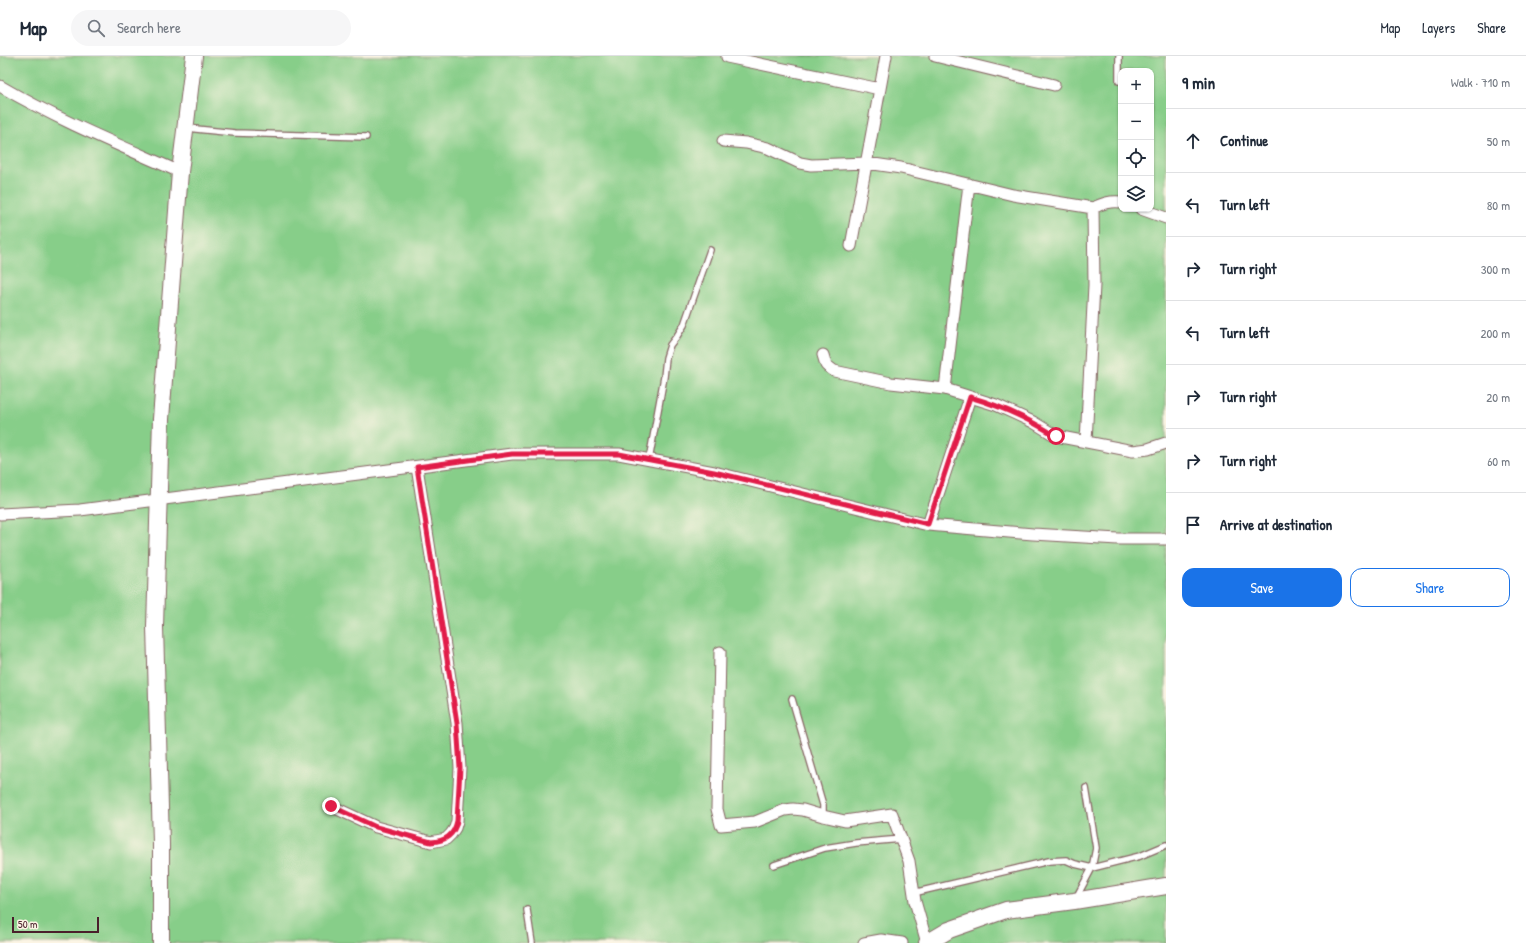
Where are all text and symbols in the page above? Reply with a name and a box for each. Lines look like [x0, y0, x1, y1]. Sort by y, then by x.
search box [71, 10, 351, 46]
text: Map [20, 15, 47, 41]
icon: search [85, 17, 107, 39]
text: Search here [117, 17, 181, 38]
text: Map [1380, 18, 1400, 37]
text: Layers [1422, 18, 1455, 37]
text: Share [1477, 18, 1506, 37]
map controls [1118, 68, 1154, 212]
button: + [1118, 68, 1154, 104]
text: 9 min [1182, 71, 1215, 94]
text: Walk · 710 m [1451, 73, 1510, 91]
button: − [1118, 104, 1154, 140]
icon: ahead [1182, 130, 1204, 152]
text: Continue [1220, 130, 1268, 151]
text: 50 m [1487, 132, 1510, 150]
button: locate [1118, 140, 1154, 176]
button: layers [1118, 176, 1154, 212]
icon: left [1182, 194, 1204, 216]
text: Turn left [1220, 194, 1270, 215]
text: 80 m [1487, 196, 1510, 214]
icon: right [1182, 258, 1204, 280]
text: Turn right [1220, 258, 1276, 279]
text: 300 m [1481, 260, 1510, 278]
icon: left [1182, 322, 1204, 344]
text: Turn left [1220, 322, 1270, 343]
text: 200 m [1480, 324, 1510, 342]
icon: right [1182, 386, 1204, 408]
text: Turn right [1220, 386, 1276, 407]
text: 20 m [1486, 388, 1510, 406]
route start [1047, 427, 1065, 445]
icon: right [1182, 450, 1204, 472]
text: Turn right [1220, 450, 1276, 471]
text: 60 m [1487, 452, 1510, 470]
icon: arrive [1182, 514, 1204, 536]
text: Arrive at destination [1220, 514, 1332, 535]
button: Save [1182, 568, 1342, 607]
button: Share [1350, 568, 1510, 607]
route end [322, 797, 340, 815]
scale bar [12, 915, 99, 934]
text: 50 m [18, 917, 38, 931]

